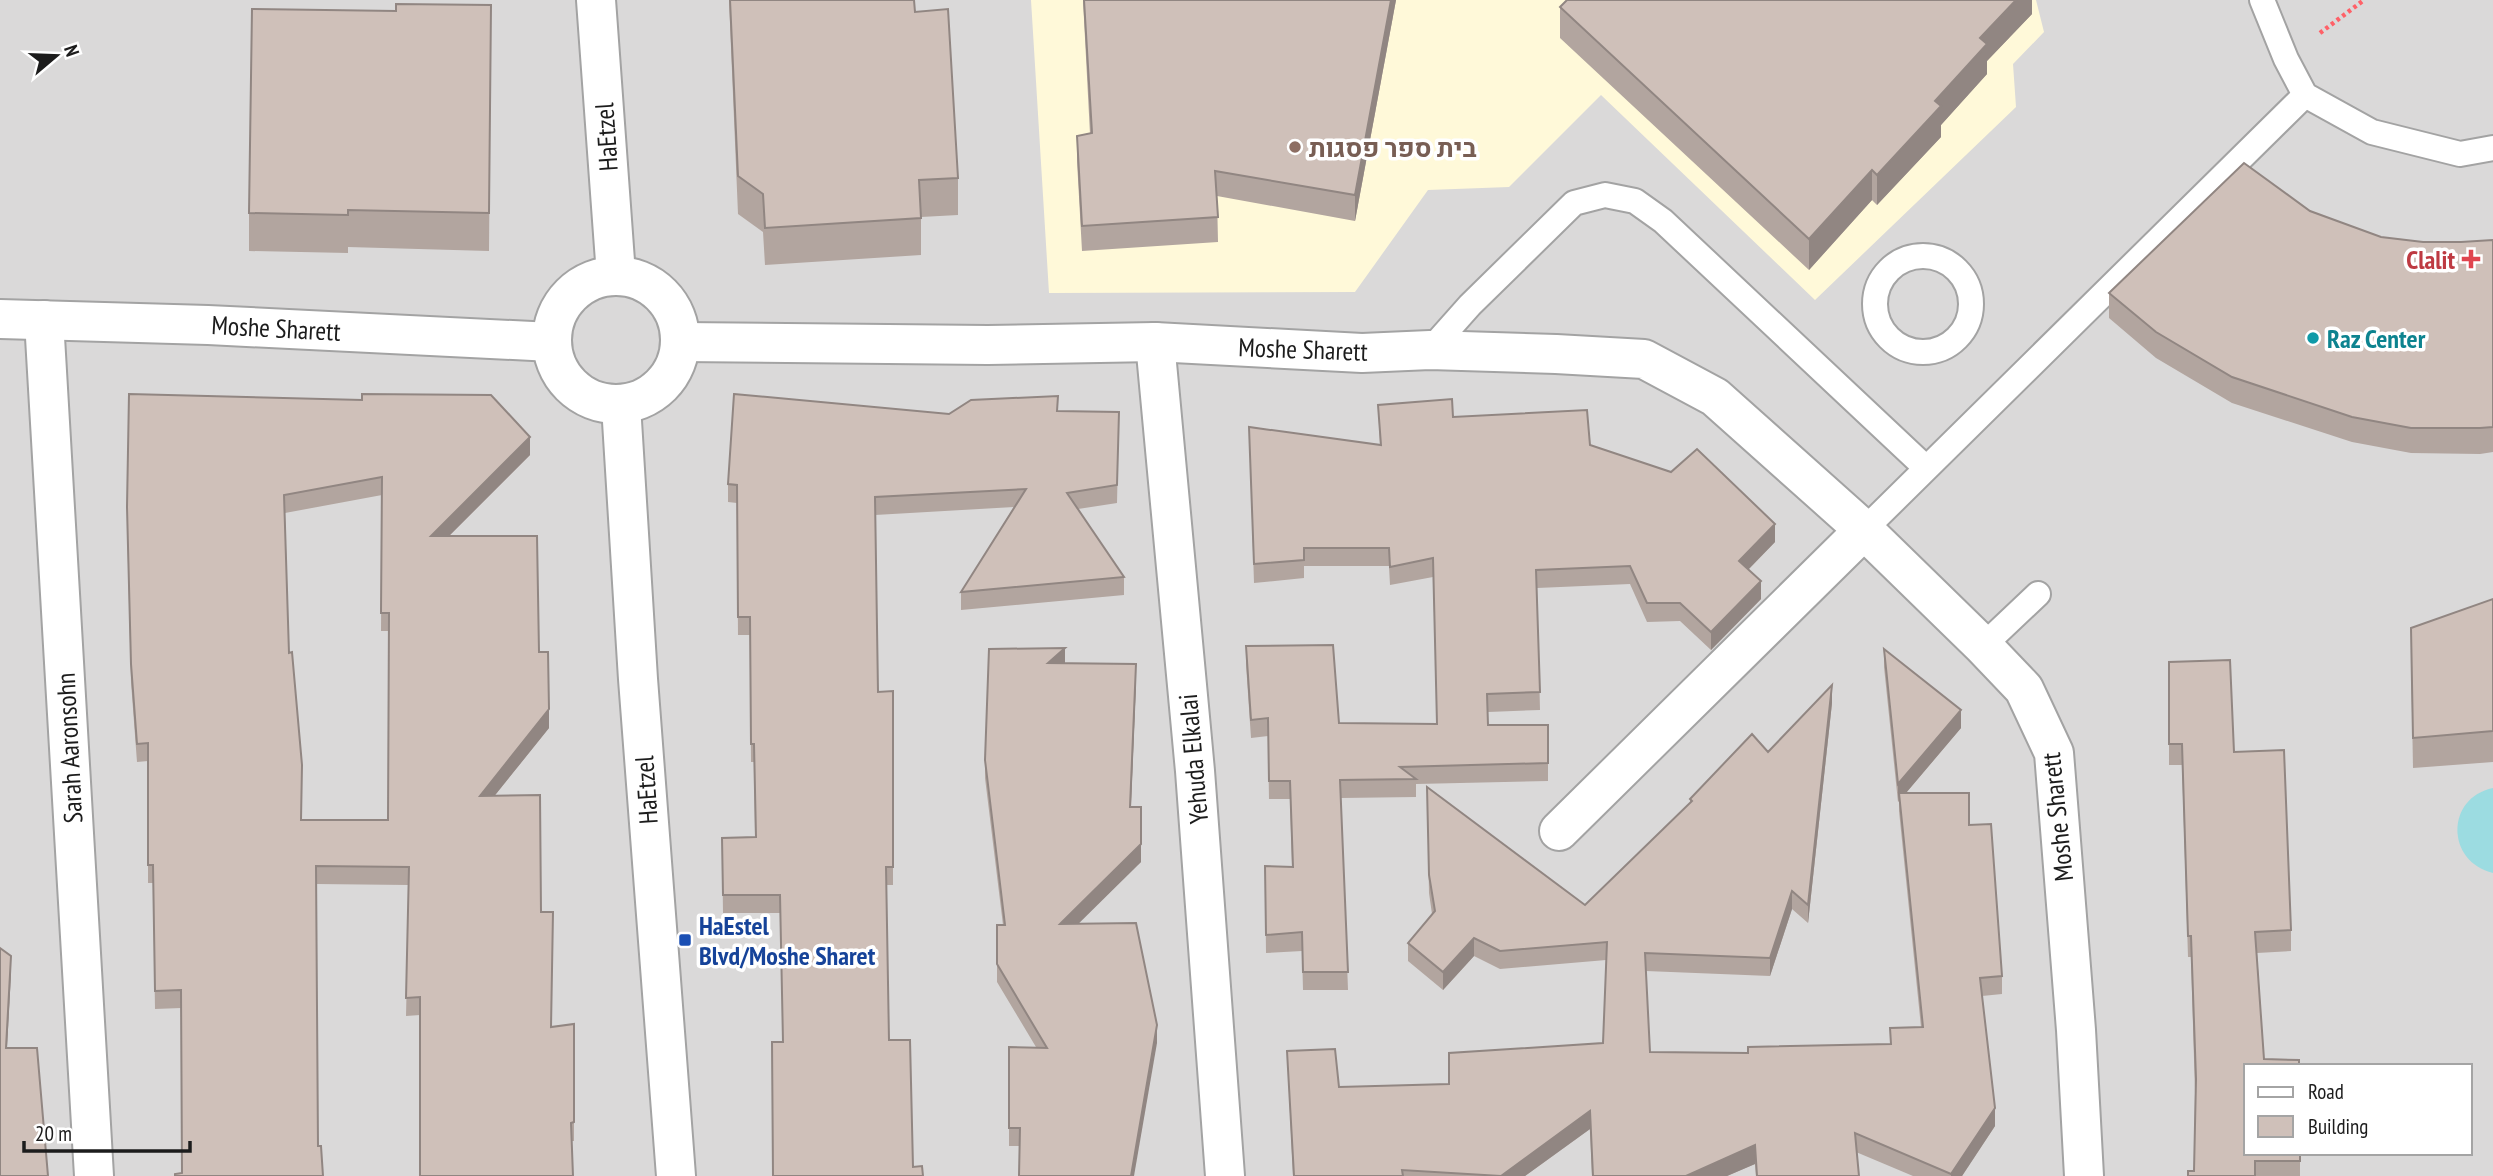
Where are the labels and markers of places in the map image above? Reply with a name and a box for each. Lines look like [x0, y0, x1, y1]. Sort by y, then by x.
place label: בית ספר פסגות [1309, 131, 1477, 164]
marker: בית ספר פסגות [1287, 139, 1303, 155]
place label: Clalit [2406, 243, 2455, 276]
marker: Clalit [2461, 249, 2481, 269]
place label: Raz Center [2327, 322, 2426, 355]
marker: Raz Center [2305, 330, 2321, 346]
place label: HaEstel Blvd/Moshe Sharet [699, 909, 876, 972]
marker: HaEstel Blvd/Moshe Sharet [677, 932, 693, 948]

